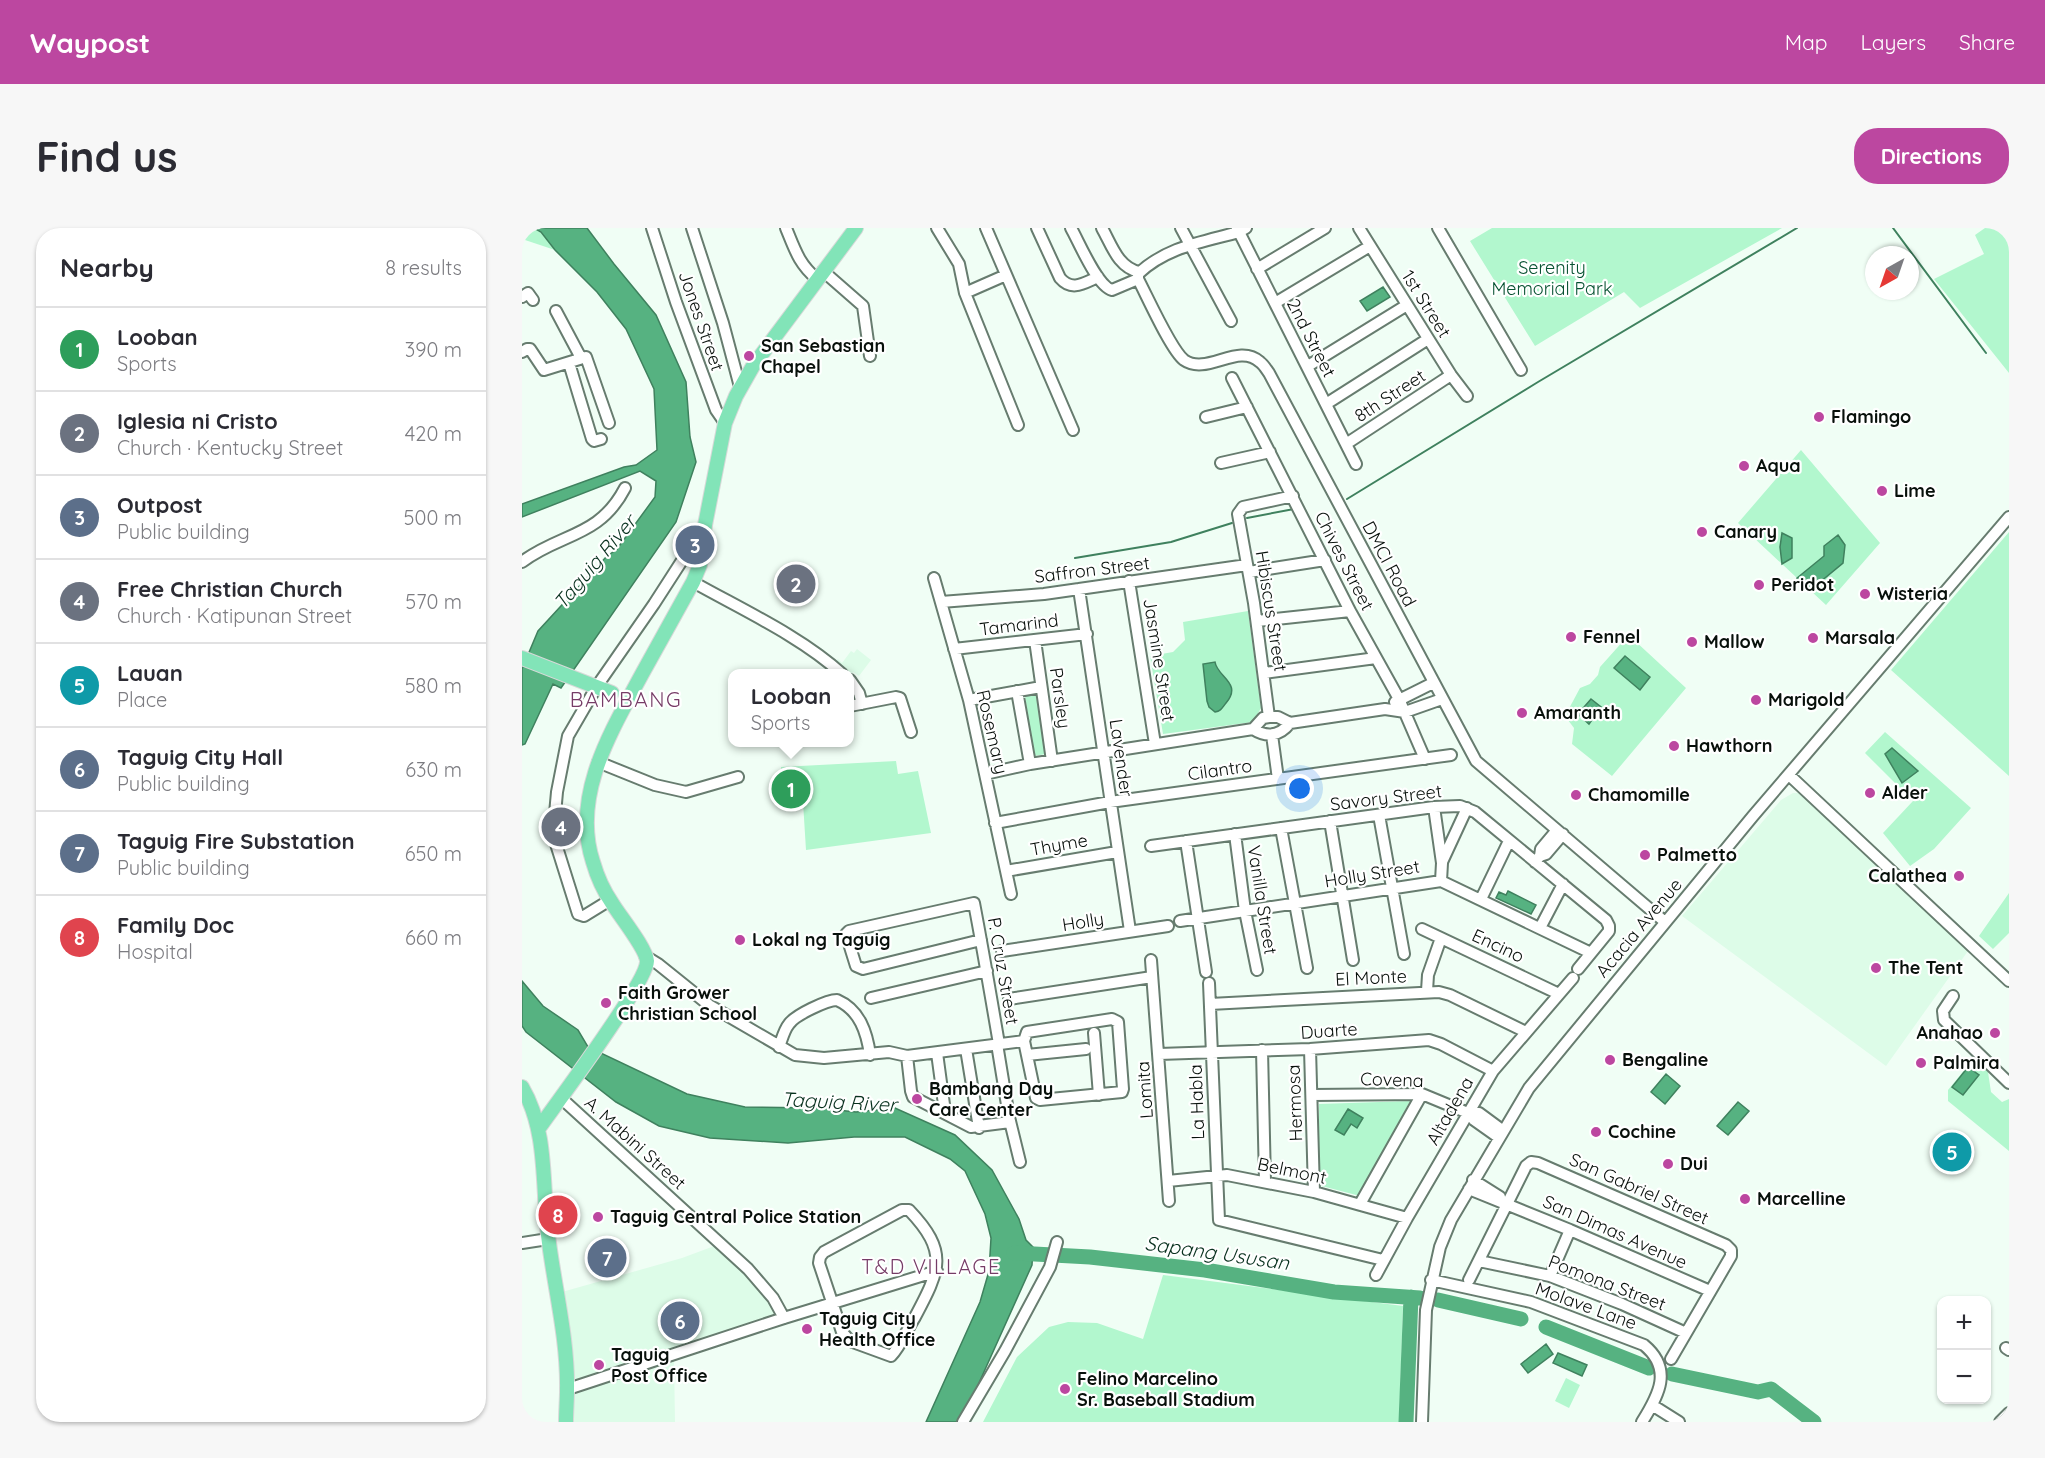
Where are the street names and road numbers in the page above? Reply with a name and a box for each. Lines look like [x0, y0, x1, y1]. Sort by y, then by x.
street label: 1st Street [1397, 266, 1456, 342]
street label: Jones Street [674, 268, 729, 374]
street label: 2nd Street [1282, 295, 1341, 381]
street label: 8th Street [1350, 364, 1430, 427]
street label: Chives Street [1310, 507, 1379, 614]
street label: DMCI Road [1357, 517, 1422, 611]
street label: Hibiscus Street [1251, 549, 1292, 673]
street label: Saffron Street [1033, 551, 1151, 588]
street label: Jasmine Street [1138, 597, 1181, 723]
street label: Tamarind [978, 608, 1060, 641]
street label: Parsley [1045, 666, 1076, 730]
street label: Rosemary [972, 687, 1013, 776]
street label: Lavender [1105, 718, 1138, 798]
street label: Cilantro [1186, 754, 1254, 785]
street label: Savory Street [1329, 779, 1443, 816]
street label: Thyme [1028, 828, 1089, 861]
street label: Vanilla Street [1243, 844, 1282, 956]
street label: Holly Street [1323, 855, 1421, 892]
street label: Acacia Avenue [1590, 873, 1687, 982]
street label: Holly [1060, 907, 1106, 936]
street label: P. Cruz Street [983, 915, 1024, 1026]
street label: Encino [1468, 923, 1528, 968]
street label: El Monte [1335, 964, 1407, 991]
street label: Duarte [1300, 1017, 1358, 1044]
street label: Lomita [1131, 1060, 1158, 1120]
street label: La Habla [1184, 1064, 1209, 1140]
street label: Hermosa [1282, 1064, 1307, 1142]
street label: Covena [1360, 1067, 1424, 1092]
street label: Altadena [1421, 1072, 1478, 1149]
street label: A. Mabini Street [580, 1091, 691, 1194]
street label: San Gabriel Street [1566, 1148, 1712, 1230]
street label: Belmont [1256, 1152, 1329, 1189]
street label: San Dimas Avenue [1540, 1189, 1691, 1274]
street label: Pomona Street [1545, 1250, 1669, 1316]
street label: Molave Lane [1532, 1277, 1640, 1334]

